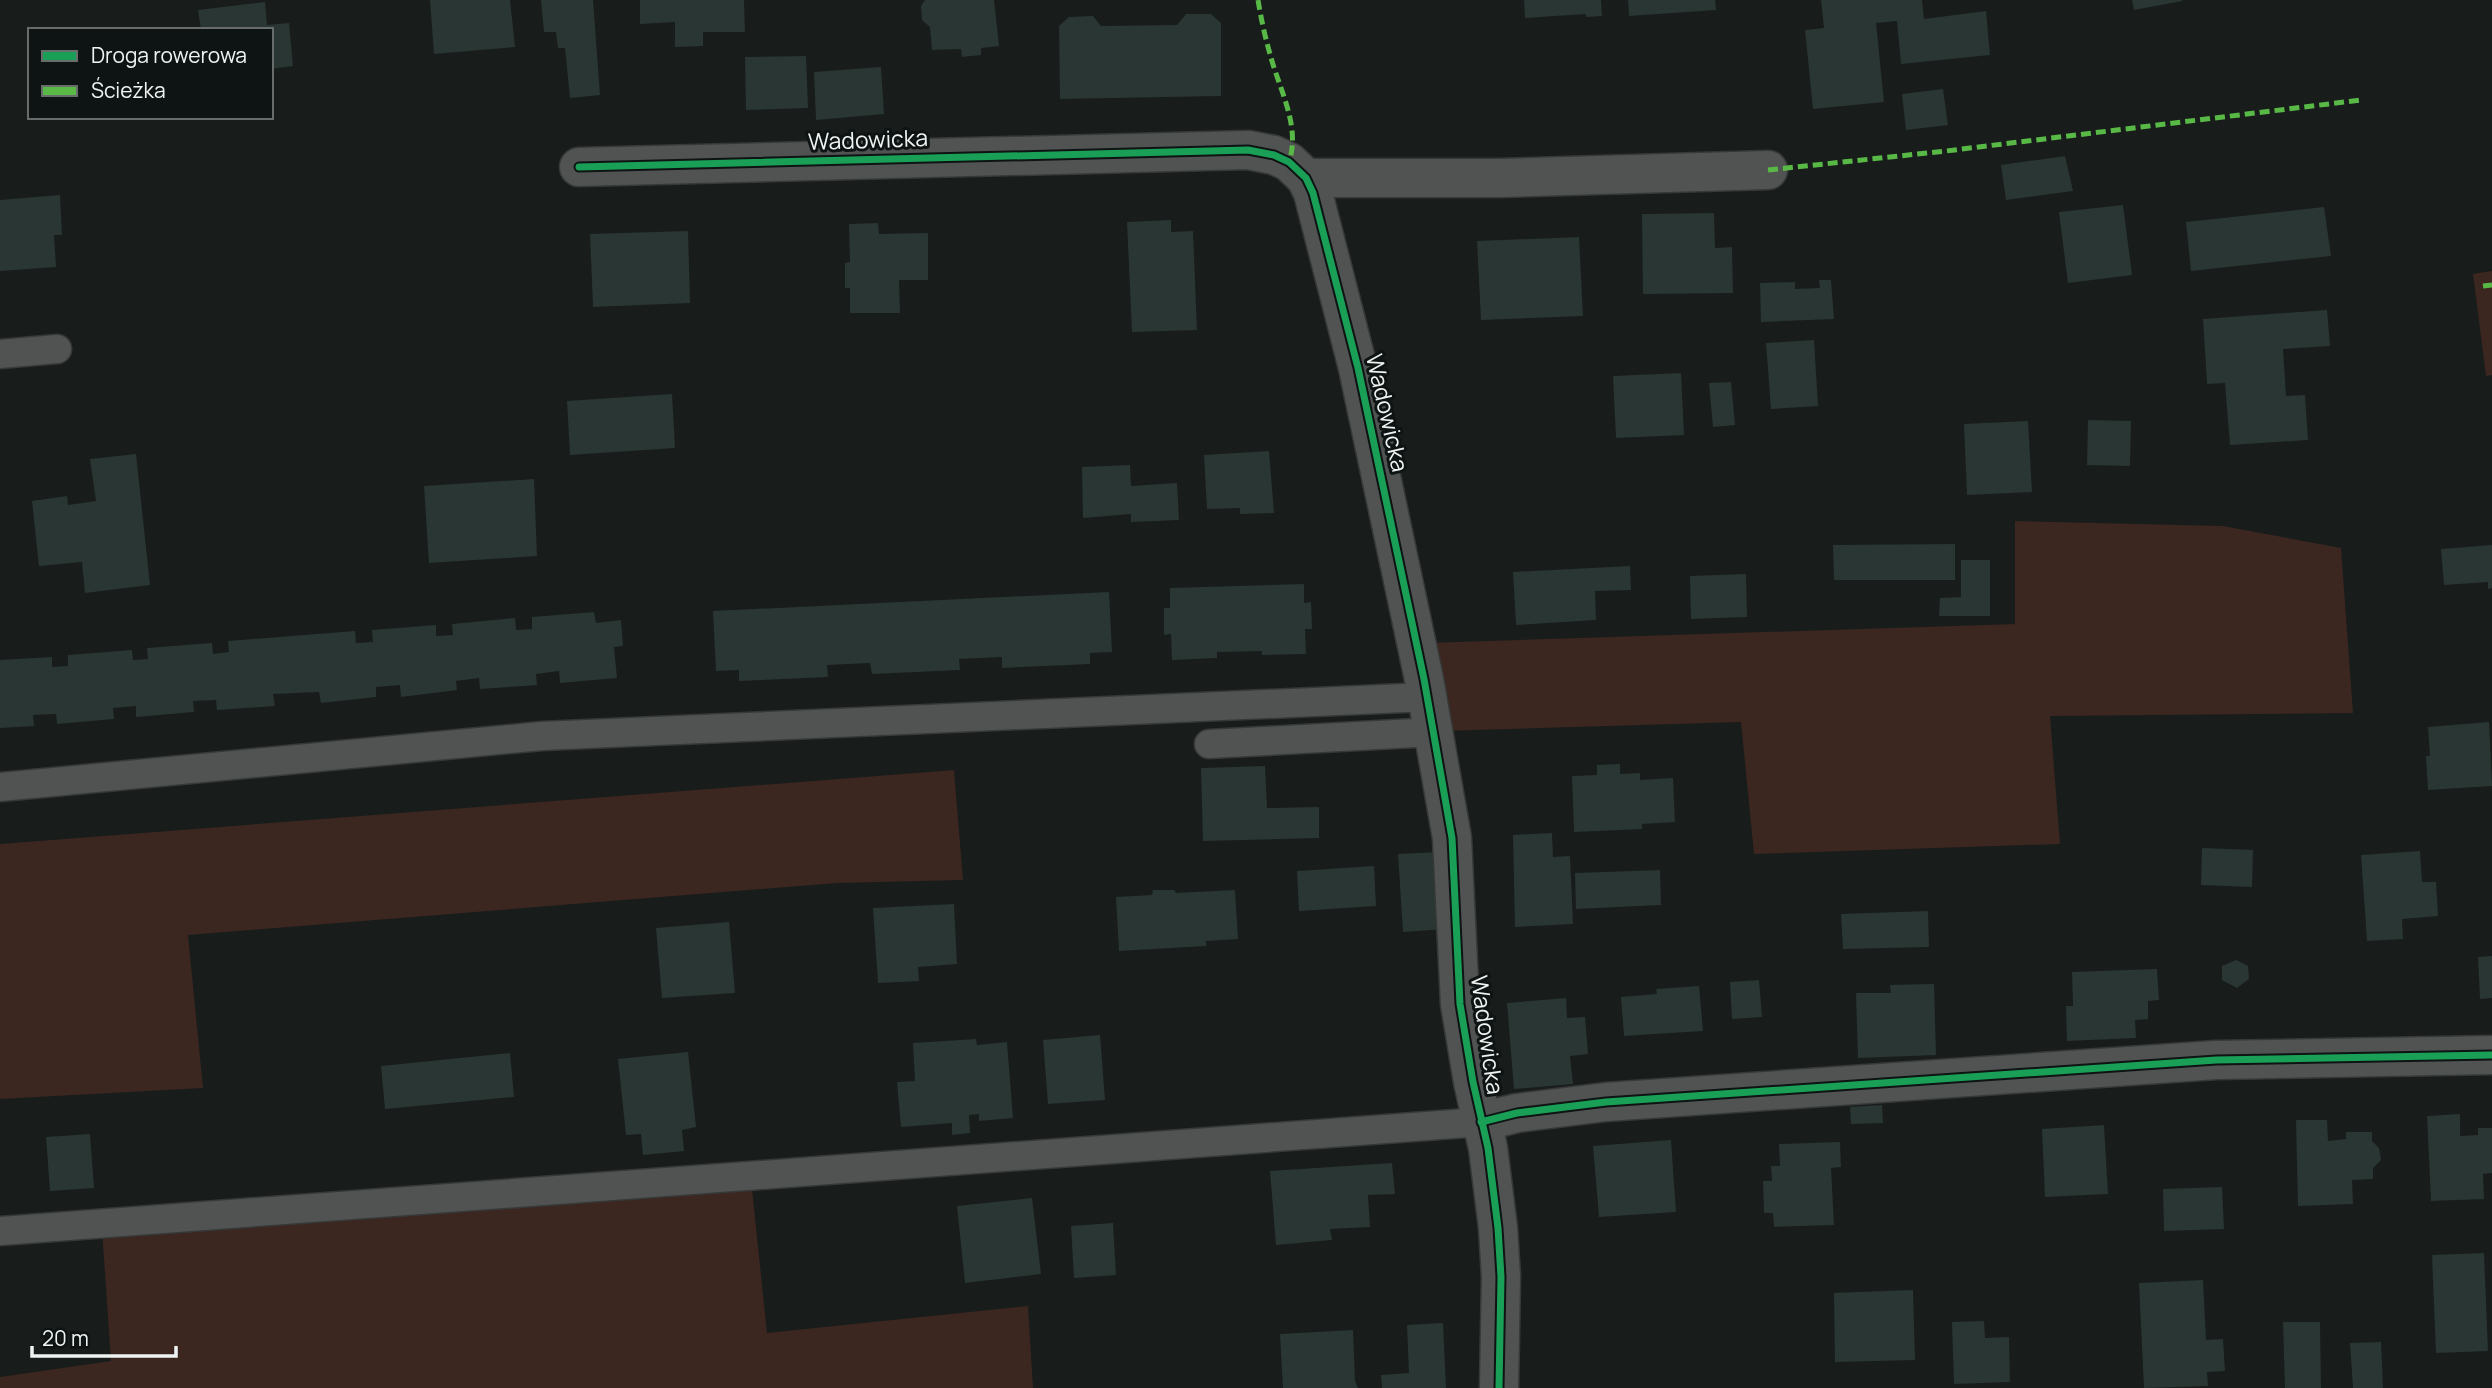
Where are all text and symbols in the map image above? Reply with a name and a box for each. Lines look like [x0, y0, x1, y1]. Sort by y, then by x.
legend [28, 28, 273, 119]
text: Droga rowerowa [91, 41, 247, 69]
text: Ścieżka [91, 76, 166, 104]
street label: Wadowicka [807, 121, 928, 157]
street label: Wadowicka [1359, 351, 1417, 475]
street label: Wadowicka [1464, 973, 1512, 1096]
scale bar [32, 1314, 175, 1358]
text: 20 m [42, 1324, 89, 1352]

